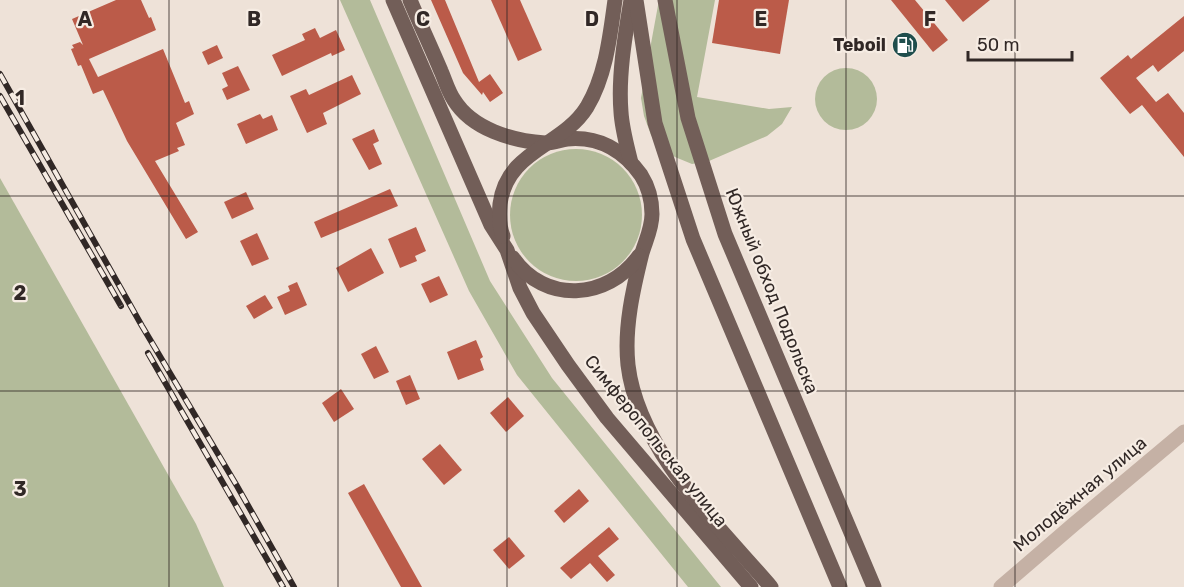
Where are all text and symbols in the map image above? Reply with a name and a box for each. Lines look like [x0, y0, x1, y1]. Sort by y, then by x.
text: A [78, 7, 93, 31]
text: B [247, 7, 261, 31]
text: C [416, 7, 430, 31]
text: D [585, 7, 599, 31]
text: E [755, 7, 767, 31]
text: F [924, 7, 936, 31]
scale bar [968, 24, 1072, 62]
fuel station icon: Teboil [890, 30, 920, 60]
place label: Teboil [833, 34, 886, 56]
text: 50 m [977, 34, 1020, 56]
text: 1 [15, 86, 25, 110]
street label: Южный обход Подольска [721, 185, 823, 397]
text: 2 [14, 281, 27, 305]
street label: Симферопольская улица [580, 351, 732, 531]
street label: Молодёжная улица [1009, 432, 1151, 556]
text: 3 [13, 477, 27, 501]

